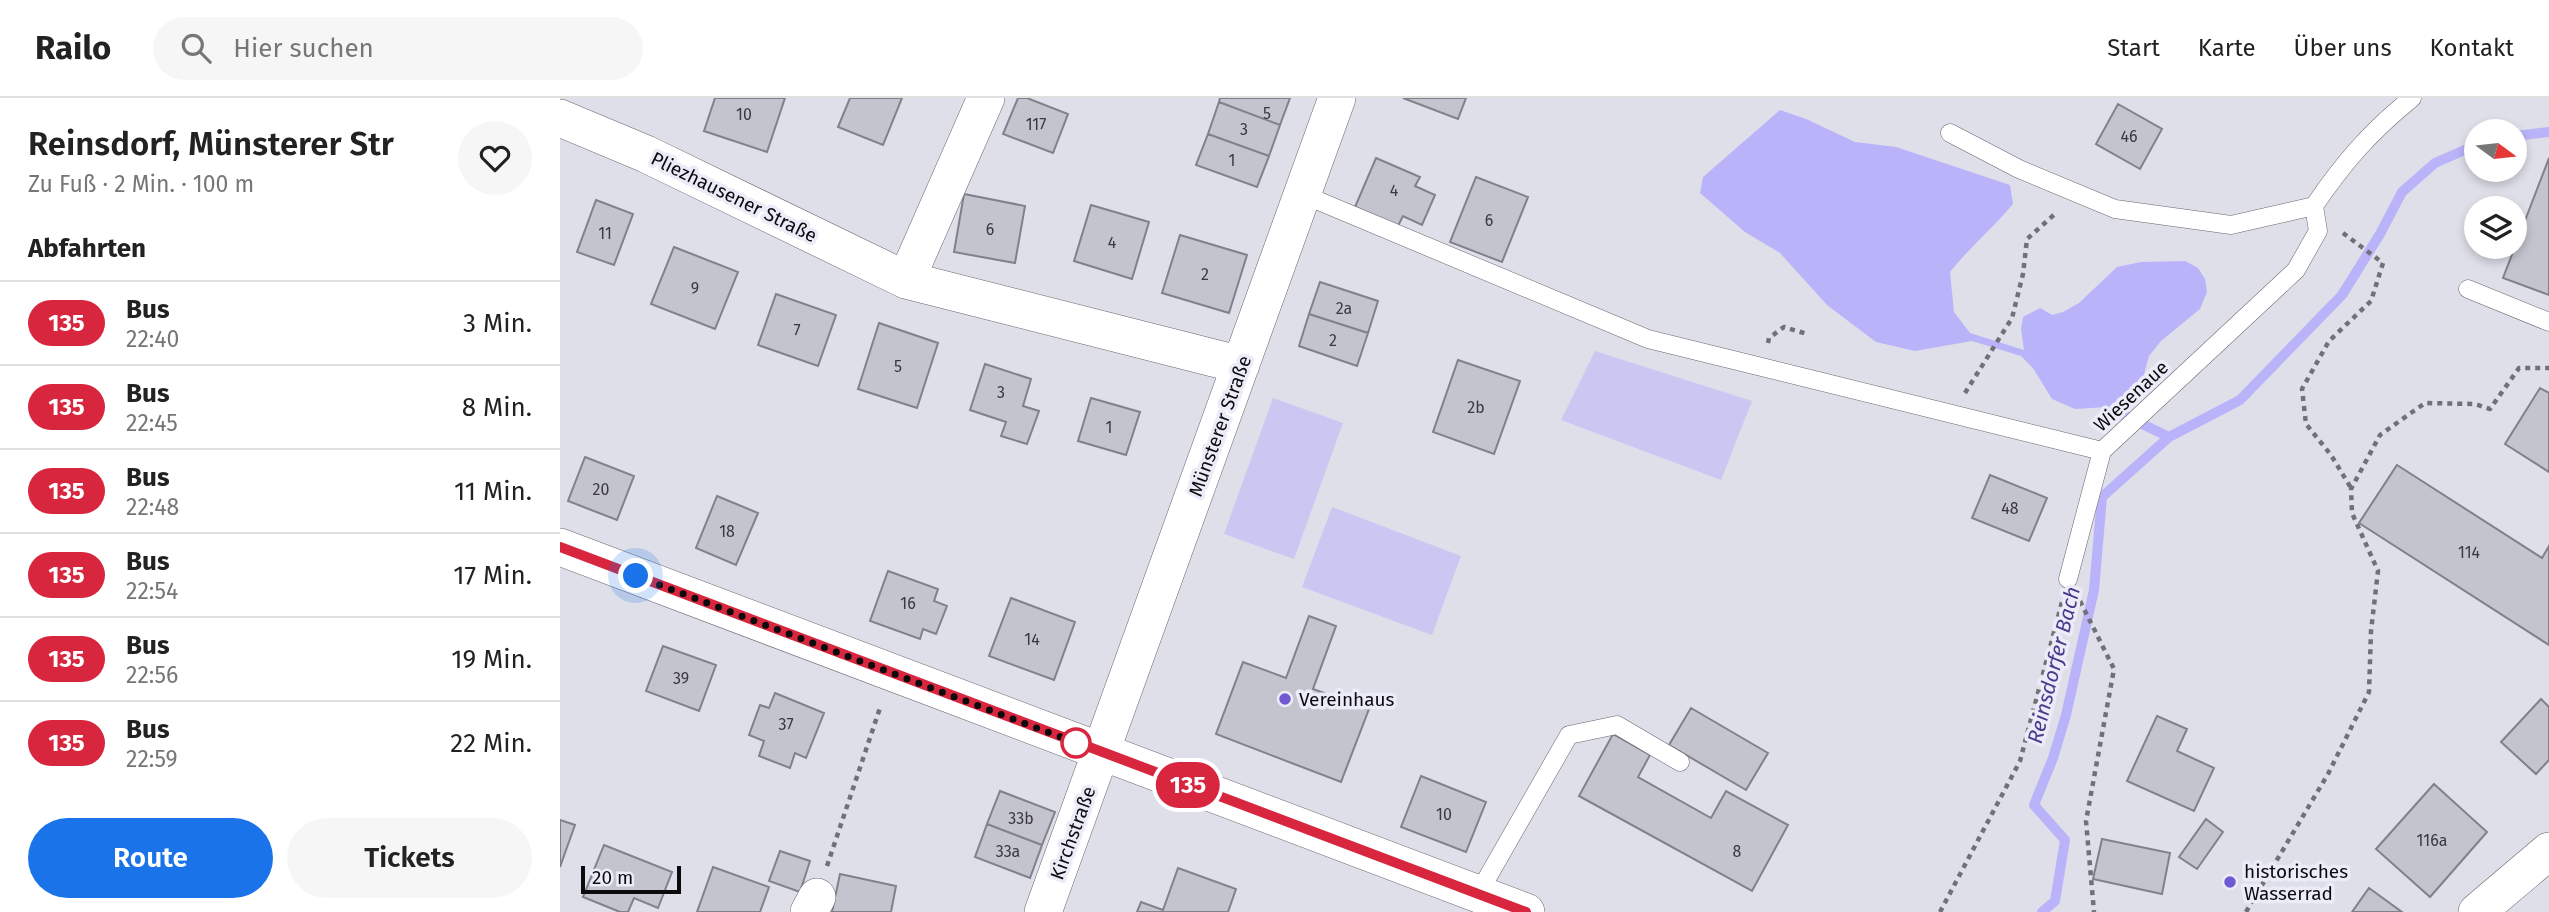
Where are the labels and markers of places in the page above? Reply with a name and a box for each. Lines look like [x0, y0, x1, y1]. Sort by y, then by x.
place label: Vereinhaus [1299, 688, 1395, 711]
marker: Vereinhaus [1277, 691, 1293, 707]
unlabelled marker [1061, 728, 1091, 758]
place label: historisches Wasserrad [2244, 860, 2348, 905]
marker: historisches Wasserrad [2222, 874, 2238, 890]

